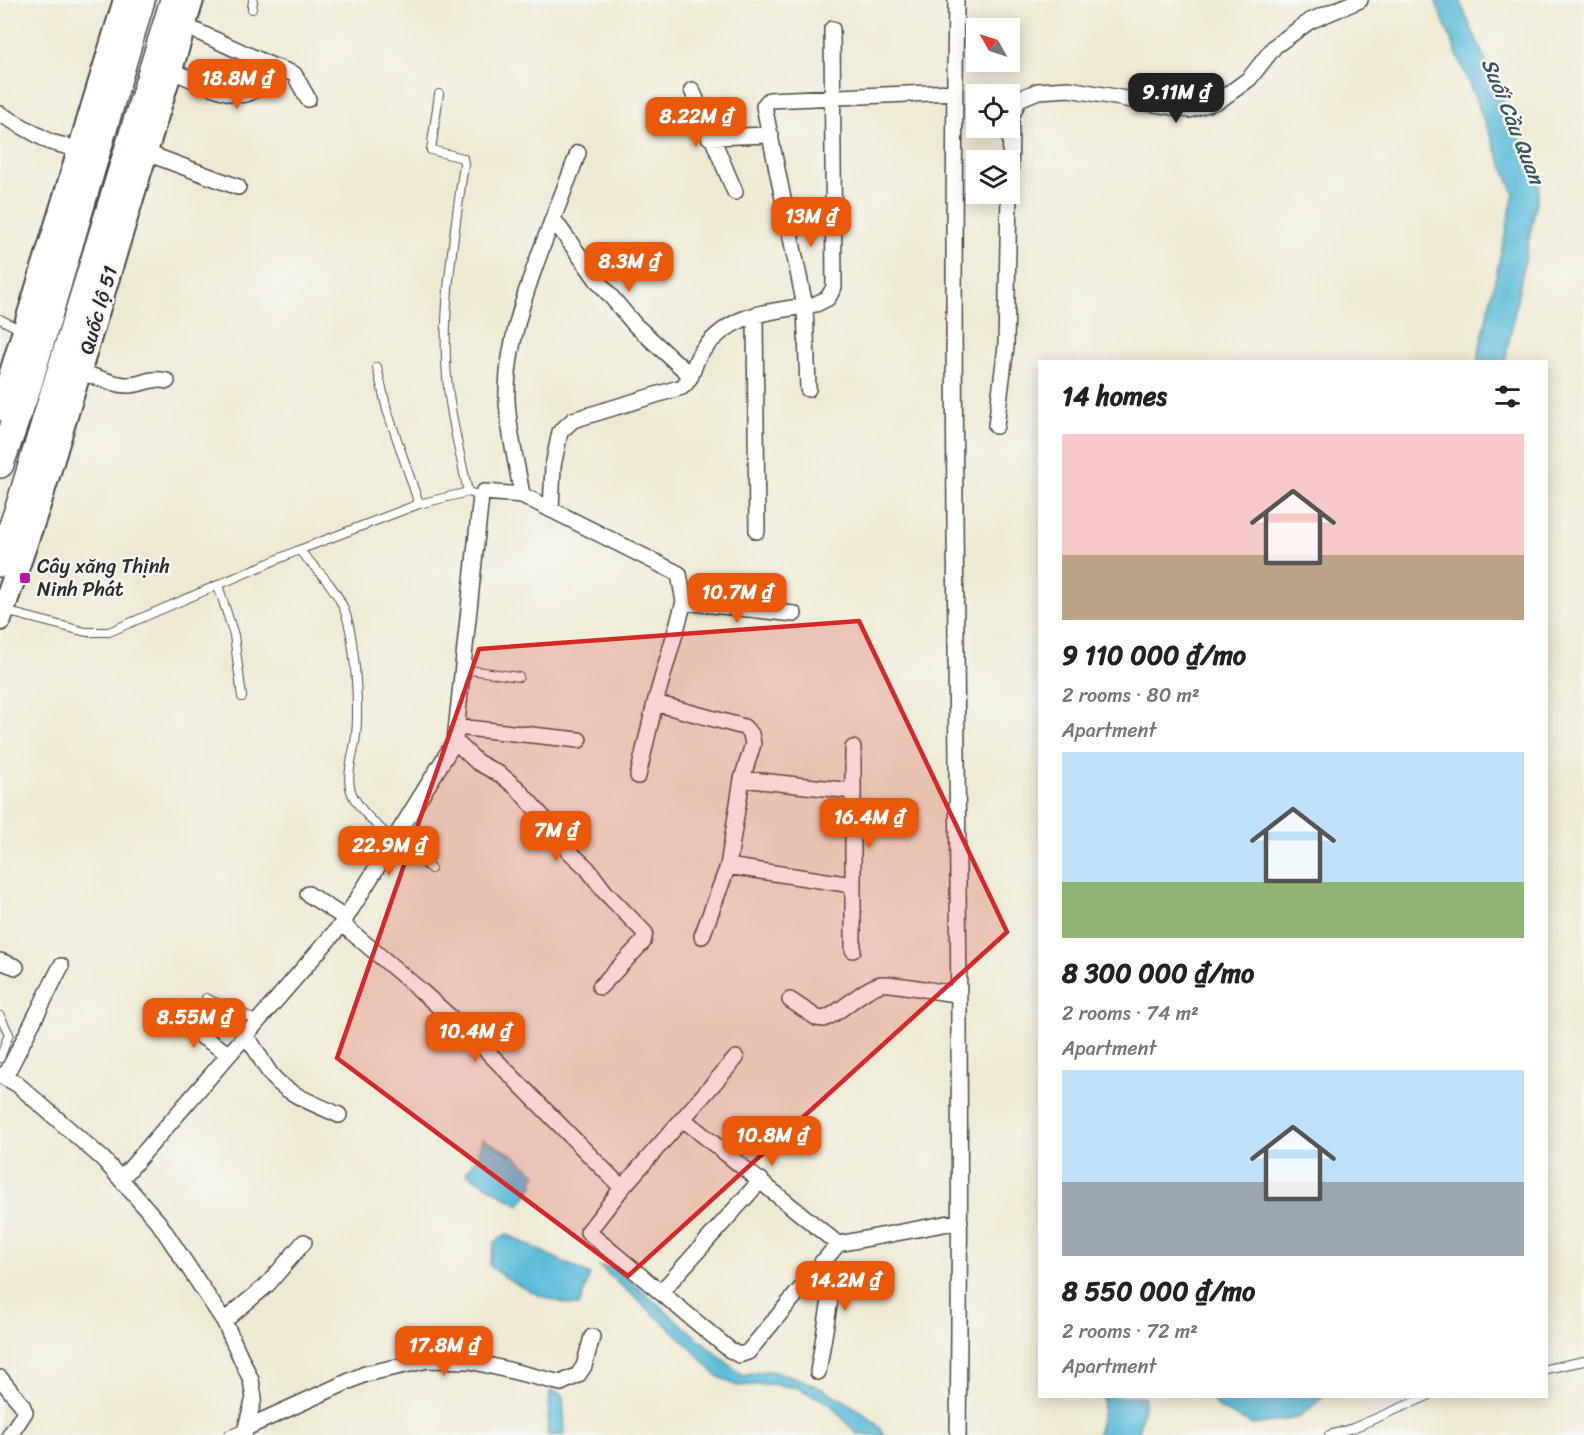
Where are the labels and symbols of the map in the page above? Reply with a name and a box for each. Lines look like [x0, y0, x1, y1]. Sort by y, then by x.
north arrow [966, 18, 1020, 72]
water label: Suối Cầu Quan [1470, 52, 1557, 192]
pin: 18.8M ₫ [182, 59, 292, 110]
pin: 9.11M ₫ [1121, 73, 1231, 124]
pin: 8.22M ₫ [641, 97, 751, 148]
pin: 13M ₫ [769, 197, 853, 248]
pin: 8.3M ₫ [580, 242, 678, 293]
street label: Quốc lộ 51 [69, 262, 128, 359]
place label: Cây xăng Thịnh Ninh Phát [37, 549, 170, 607]
marker: Cây xăng Thịnh Ninh Phát [18, 571, 32, 585]
pin: 10.7M ₫ [682, 573, 792, 624]
pin: 16.4M ₫ [814, 798, 924, 849]
pin: 7M ₫ [520, 811, 592, 862]
pin: 22.9M ₫ [334, 826, 444, 877]
pin: 8.55M ₫ [139, 998, 249, 1049]
pin: 10.4M ₫ [420, 1012, 530, 1063]
pin: 10.8M ₫ [717, 1116, 827, 1167]
pin: 14.2M ₫ [790, 1261, 900, 1312]
pin: 17.8M ₫ [389, 1326, 499, 1377]

